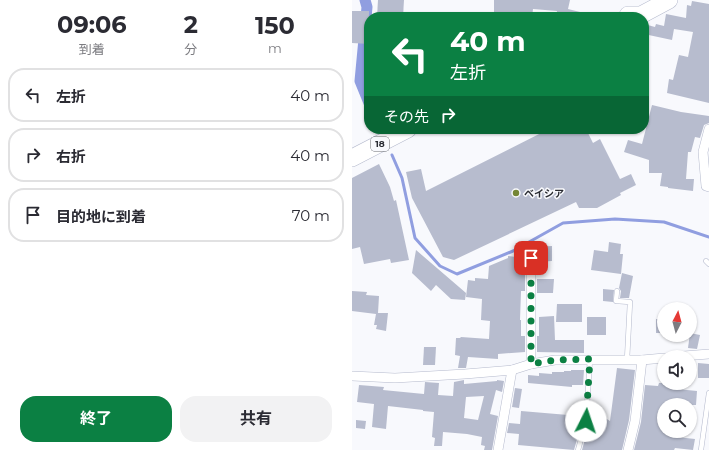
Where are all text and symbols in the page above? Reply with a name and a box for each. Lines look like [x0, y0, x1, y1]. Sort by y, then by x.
text: 09:06 [57, 10, 127, 39]
text: 2 [184, 10, 198, 39]
text: 150 [255, 11, 295, 40]
text: 40 m [450, 24, 526, 58]
icon: left [384, 28, 436, 80]
text: m [268, 40, 282, 56]
text: 到着 [79, 41, 105, 57]
text: 分 [184, 41, 197, 57]
text: 左折 [450, 62, 486, 84]
icon: left [22, 84, 44, 106]
text: 40 m [290, 86, 330, 105]
text: 左折 [56, 87, 86, 106]
icon: right [437, 104, 459, 126]
text: その先 [384, 107, 429, 126]
road number: 18 [371, 137, 389, 151]
icon: right [22, 144, 44, 166]
text: 40 m [290, 146, 330, 165]
text: 右折 [56, 147, 86, 166]
place label: ベイシア [524, 187, 564, 200]
marker: ベイシア [511, 188, 521, 198]
icon: arrive [22, 204, 44, 226]
text: 70 m [292, 206, 330, 225]
text: 目的地に到着 [56, 207, 146, 226]
pin [514, 241, 548, 275]
icon: arrive [520, 247, 542, 269]
north arrow [657, 302, 697, 342]
map controls [657, 302, 697, 438]
button: sound [657, 350, 697, 390]
button: 終了 [20, 396, 172, 442]
button: 共有 [180, 396, 332, 442]
button: search [657, 398, 697, 438]
position arrow [565, 400, 607, 442]

